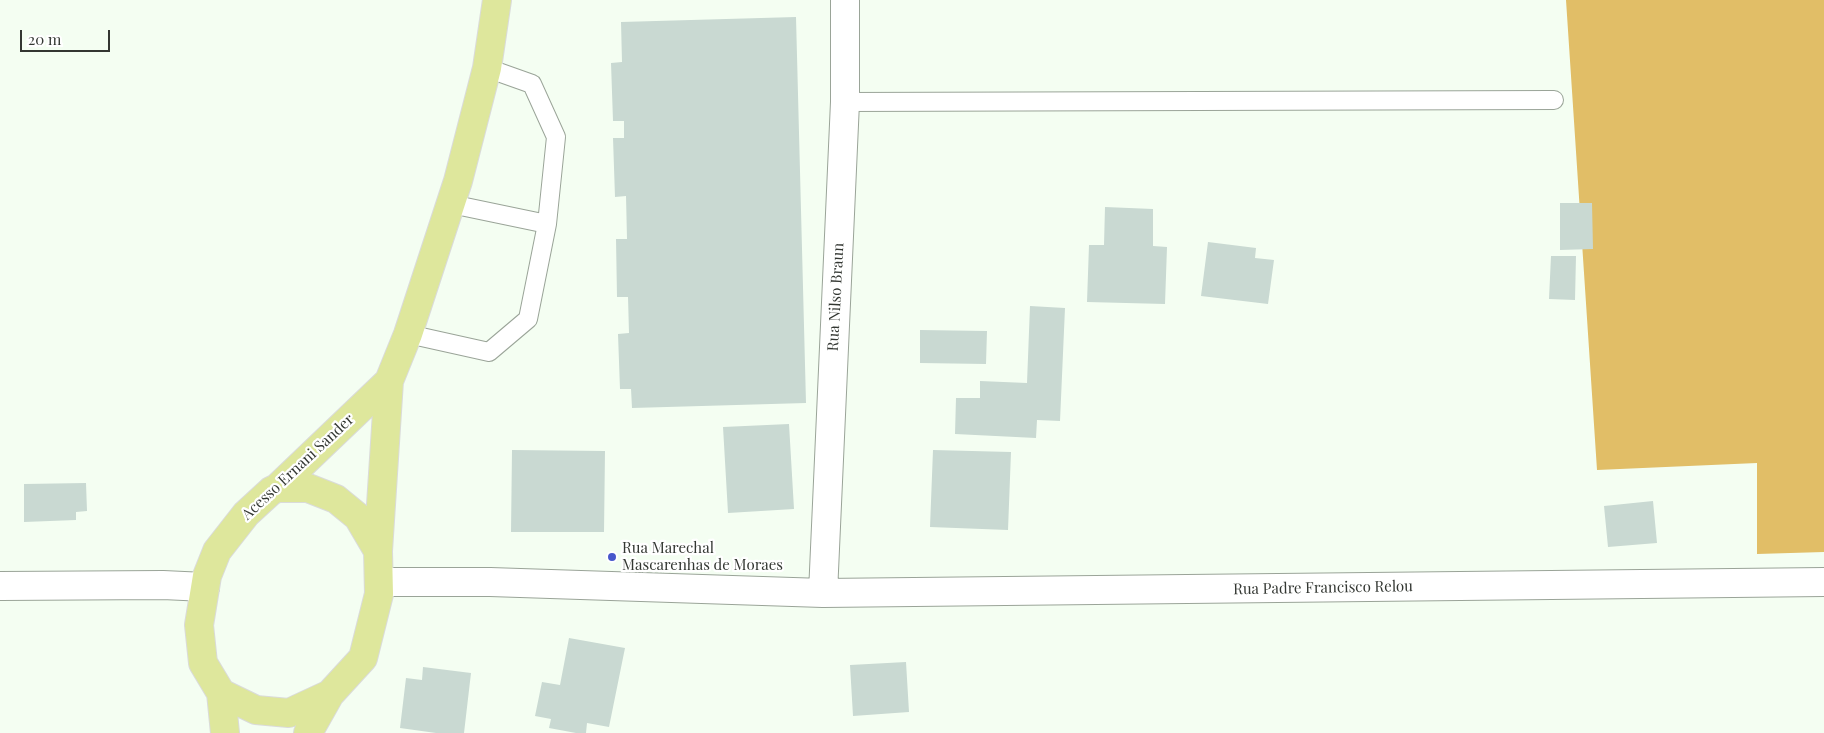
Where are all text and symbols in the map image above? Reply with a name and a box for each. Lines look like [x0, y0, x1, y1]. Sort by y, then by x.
scale bar [22, 20, 112, 52]
text: 20 m [28, 29, 61, 49]
street label: Rua Nilso Braun [824, 242, 848, 352]
street label: Acesso Ernani Sander [238, 410, 358, 524]
place label: Rua Marechal Mascarenhas de Moraes [622, 539, 783, 574]
marker: Rua Marechal Mascarenhas de Moraes [606, 551, 618, 563]
street label: Rua Padre Francisco Relou [1233, 577, 1413, 599]

